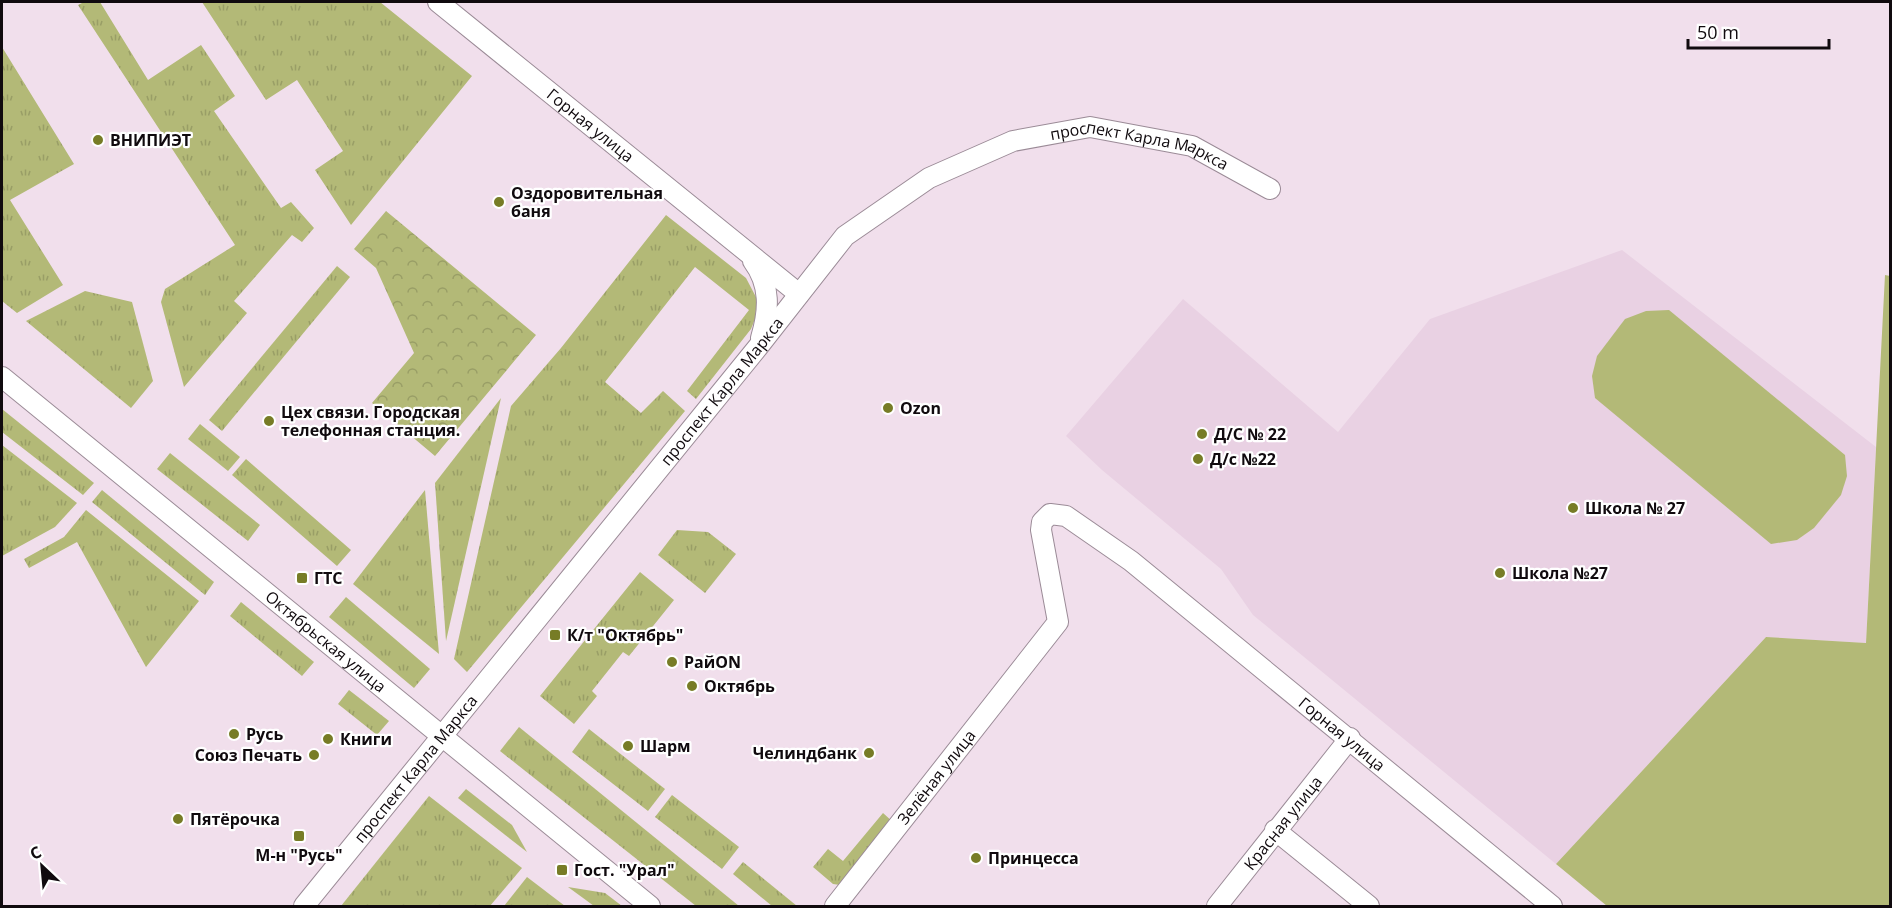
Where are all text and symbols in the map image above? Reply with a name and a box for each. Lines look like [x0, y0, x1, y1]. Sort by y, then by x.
scale bar [1688, 12, 1829, 50]
text: 50 m [1697, 20, 1739, 44]
street label: Горная улица [542, 83, 639, 167]
street label: проспект Карла Маркса [1048, 116, 1232, 175]
place label: ВНИПИЭТ [110, 129, 191, 151]
marker: ВНИПИЭТ [91, 133, 105, 147]
place label: Оздоровительная баня [511, 182, 663, 222]
marker: Оздоровительная баня [492, 195, 506, 209]
street label: проспект Карла Маркса [655, 313, 788, 470]
place label: Ozon [900, 397, 941, 419]
place label: Цех связи. Городская телефонная станция. [281, 401, 460, 441]
marker: Ozon [881, 401, 895, 415]
marker: Цех связи. Городская телефонная станция. [262, 414, 276, 428]
place label: Д/С № 22 [1214, 423, 1286, 445]
marker: Д/С № 22 [1195, 427, 1209, 441]
place label: Д/с №22 [1210, 448, 1276, 470]
marker: Д/с №22 [1191, 452, 1205, 466]
place label: Школа № 27 [1585, 497, 1685, 519]
marker: Школа № 27 [1566, 501, 1580, 515]
place label: Школа №27 [1512, 562, 1608, 584]
marker: Школа №27 [1493, 566, 1507, 580]
place label: ГТС [314, 567, 342, 589]
marker: ГТС [295, 571, 309, 585]
street label: Октябрьская улица [261, 585, 391, 697]
place label: К/т "Октябрь" [567, 624, 683, 646]
marker: К/т "Октябрь" [548, 628, 562, 642]
place label: РайON [684, 651, 741, 673]
marker: РайON [665, 655, 679, 669]
place label: Октябрь [704, 675, 775, 697]
marker: Октябрь [685, 679, 699, 693]
street label: проспект Карла Маркса [349, 690, 482, 847]
street label: Горная улица [1294, 692, 1390, 776]
place label: Русь [246, 723, 283, 745]
street label: Зелёная улица [892, 725, 980, 829]
marker: Русь [227, 727, 241, 741]
place label: Книги [340, 728, 392, 750]
marker: Книги [321, 732, 335, 746]
place label: Шарм [640, 735, 691, 757]
marker: Шарм [621, 739, 635, 753]
place label: Челиндбанк [753, 742, 857, 764]
place label: Союз Печать [195, 744, 302, 766]
marker: Челиндбанк [862, 746, 876, 760]
marker: Союз Печать [307, 748, 321, 762]
street label: Красная улица [1239, 771, 1327, 875]
place label: Пятёрочка [190, 808, 280, 830]
marker: Пятёрочка [171, 812, 185, 826]
marker: М-н "Русь" [292, 829, 306, 843]
north arrow [12, 836, 72, 896]
text: С [26, 840, 45, 865]
place label: М-н "Русь" [255, 844, 343, 866]
place label: Принцесса [988, 847, 1079, 869]
marker: Принцесса [969, 851, 983, 865]
place label: Гост. "Урал" [574, 859, 675, 881]
marker: Гост. "Урал" [555, 863, 569, 877]

